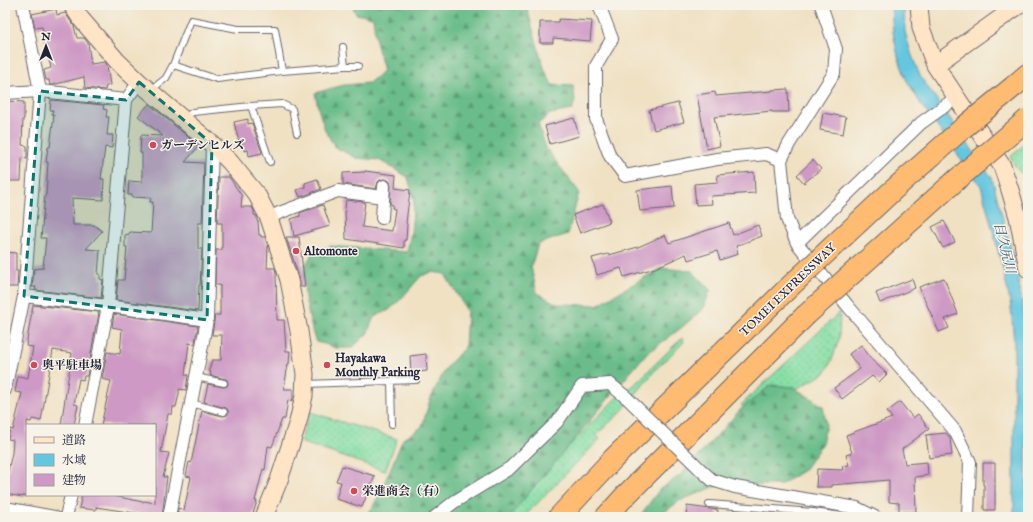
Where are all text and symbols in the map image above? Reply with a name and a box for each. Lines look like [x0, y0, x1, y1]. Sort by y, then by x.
north arrow [26, 26, 66, 66]
text: N [40, 30, 51, 44]
place label: ガーデンヒルズ [161, 138, 244, 153]
marker: ガーデンヒルズ [148, 140, 158, 150]
water label: 目久尻川 [989, 221, 1019, 277]
street label: TOMEI EXPRESSWAY [737, 240, 840, 340]
place label: Altomonte [303, 244, 358, 259]
marker: Altomonte [291, 246, 301, 256]
place label: Hayakawa Monthly Parking [335, 351, 421, 381]
place label: 奥平駐車場 [42, 358, 102, 373]
marker: 奥平駐車場 [29, 360, 39, 370]
marker: Hayakawa Monthly Parking [322, 360, 332, 370]
legend [26, 424, 156, 496]
text: 道路 [62, 433, 86, 448]
text: 水域 [62, 453, 86, 468]
text: 建物 [62, 473, 86, 488]
place label: 栄進商会（有） [362, 484, 446, 499]
marker: 栄進商会（有） [349, 486, 359, 496]

